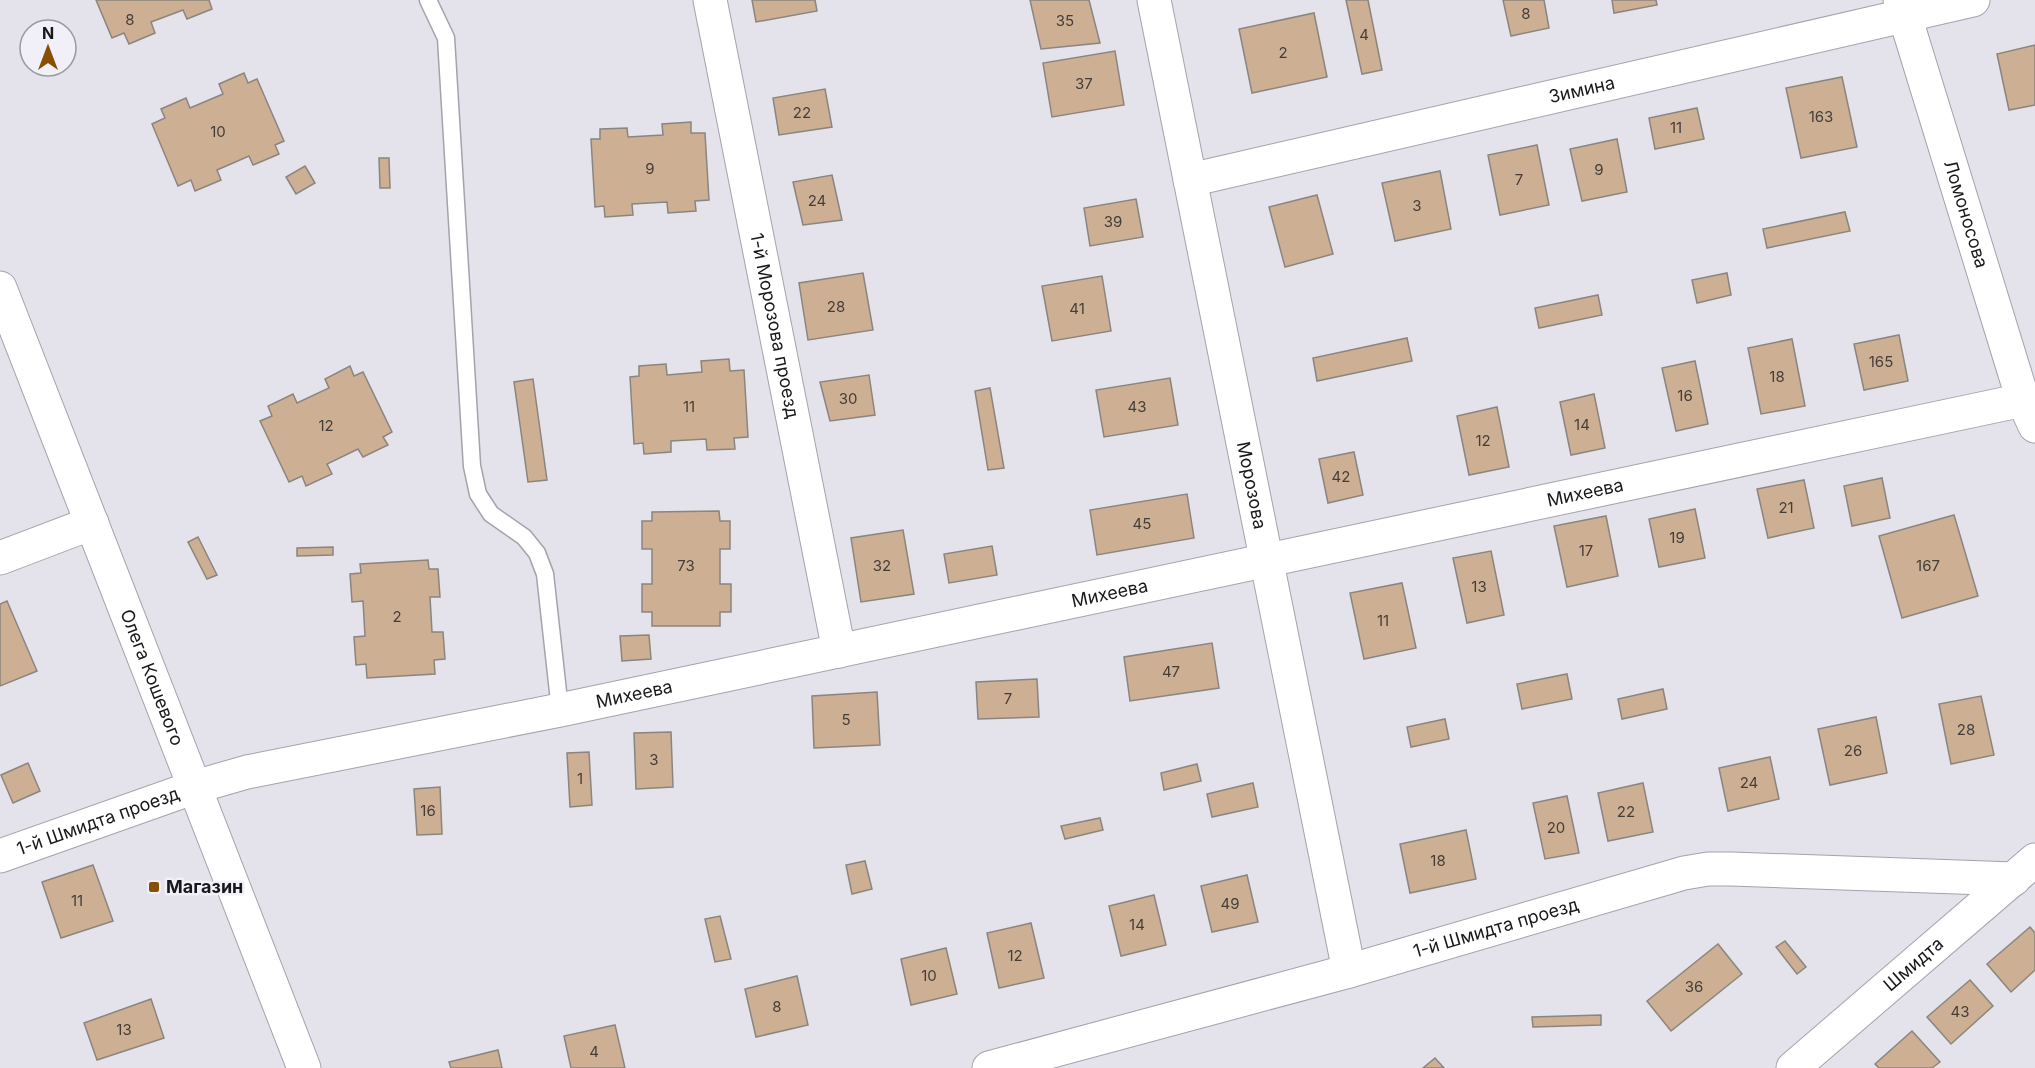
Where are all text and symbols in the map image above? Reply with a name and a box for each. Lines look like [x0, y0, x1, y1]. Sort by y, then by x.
house number: 8 [1521, 4, 1531, 23]
house number: 8 [125, 10, 135, 29]
house number: 35 [1056, 11, 1074, 30]
north arrow [18, 18, 78, 78]
text: N [42, 23, 54, 43]
house number: 4 [1359, 25, 1369, 44]
house number: 2 [1278, 43, 1288, 62]
street label: Зимина [1547, 72, 1617, 107]
house number: 37 [1075, 74, 1093, 93]
house number: 22 [793, 103, 811, 122]
house number: 163 [1809, 107, 1833, 126]
house number: 11 [1670, 118, 1682, 137]
house number: 10 [210, 122, 226, 141]
street label: Ломоносова [1940, 157, 1993, 270]
house number: 9 [645, 159, 655, 178]
house number: 9 [1594, 160, 1604, 179]
house number: 7 [1515, 170, 1523, 189]
house number: 24 [808, 191, 826, 210]
house number: 3 [1412, 196, 1422, 215]
house number: 39 [1104, 212, 1122, 231]
street label: 1-й Морозова проезд [746, 231, 804, 420]
house number: 28 [827, 297, 845, 316]
house number: 41 [1069, 299, 1085, 318]
house number: 165 [1869, 352, 1893, 371]
house number: 18 [1769, 367, 1785, 386]
house number: 16 [1677, 386, 1693, 405]
house number: 30 [839, 389, 857, 408]
house number: 11 [683, 397, 695, 416]
house number: 43 [1128, 397, 1146, 416]
house number: 14 [1574, 415, 1590, 434]
house number: 12 [318, 416, 334, 435]
house number: 12 [1475, 431, 1491, 450]
street label: Морозова [1233, 440, 1271, 531]
house number: 42 [1332, 467, 1350, 486]
street label: Михеева [1545, 474, 1625, 511]
house number: 21 [1778, 498, 1794, 517]
house number: 45 [1133, 514, 1151, 533]
house number: 19 [1669, 528, 1685, 547]
house number: 17 [1579, 541, 1593, 560]
house number: 73 [677, 556, 695, 575]
house number: 32 [873, 556, 891, 575]
house number: 167 [1916, 556, 1940, 575]
street label: Михеева [1069, 575, 1150, 611]
house number: 13 [1471, 577, 1487, 596]
street label: Олега Кошевого [116, 606, 188, 748]
house number: 2 [392, 607, 402, 626]
house number: 11 [1377, 611, 1389, 630]
house number: 47 [1162, 662, 1180, 681]
street label: Михеева [594, 675, 674, 712]
house number: 7 [1004, 689, 1012, 708]
house number: 5 [841, 710, 851, 729]
house number: 28 [1957, 720, 1975, 739]
house number: 26 [1844, 741, 1862, 760]
house number: 3 [649, 750, 659, 769]
house number: 1 [577, 769, 583, 788]
house number: 24 [1740, 773, 1758, 792]
street label: 1-й Шмидта проезд [14, 782, 182, 859]
house number: 16 [420, 801, 436, 820]
house number: 22 [1617, 802, 1635, 821]
house number: 20 [1547, 818, 1565, 837]
house number: 18 [1430, 851, 1446, 870]
place label: Магазин [166, 876, 243, 897]
marker: Магазин [147, 880, 161, 894]
house number: 11 [71, 891, 83, 910]
street label: 1-й Шмидта проезд [1411, 893, 1581, 962]
house number: 49 [1221, 894, 1240, 913]
house number: 14 [1129, 915, 1145, 934]
street label: Шмидта [1879, 933, 1947, 995]
house number: 12 [1007, 946, 1023, 965]
house number: 10 [921, 966, 937, 985]
house number: 36 [1685, 977, 1703, 996]
house number: 8 [772, 997, 782, 1016]
house number: 43 [1951, 1002, 1969, 1021]
house number: 13 [116, 1020, 132, 1039]
house number: 4 [589, 1042, 599, 1061]

